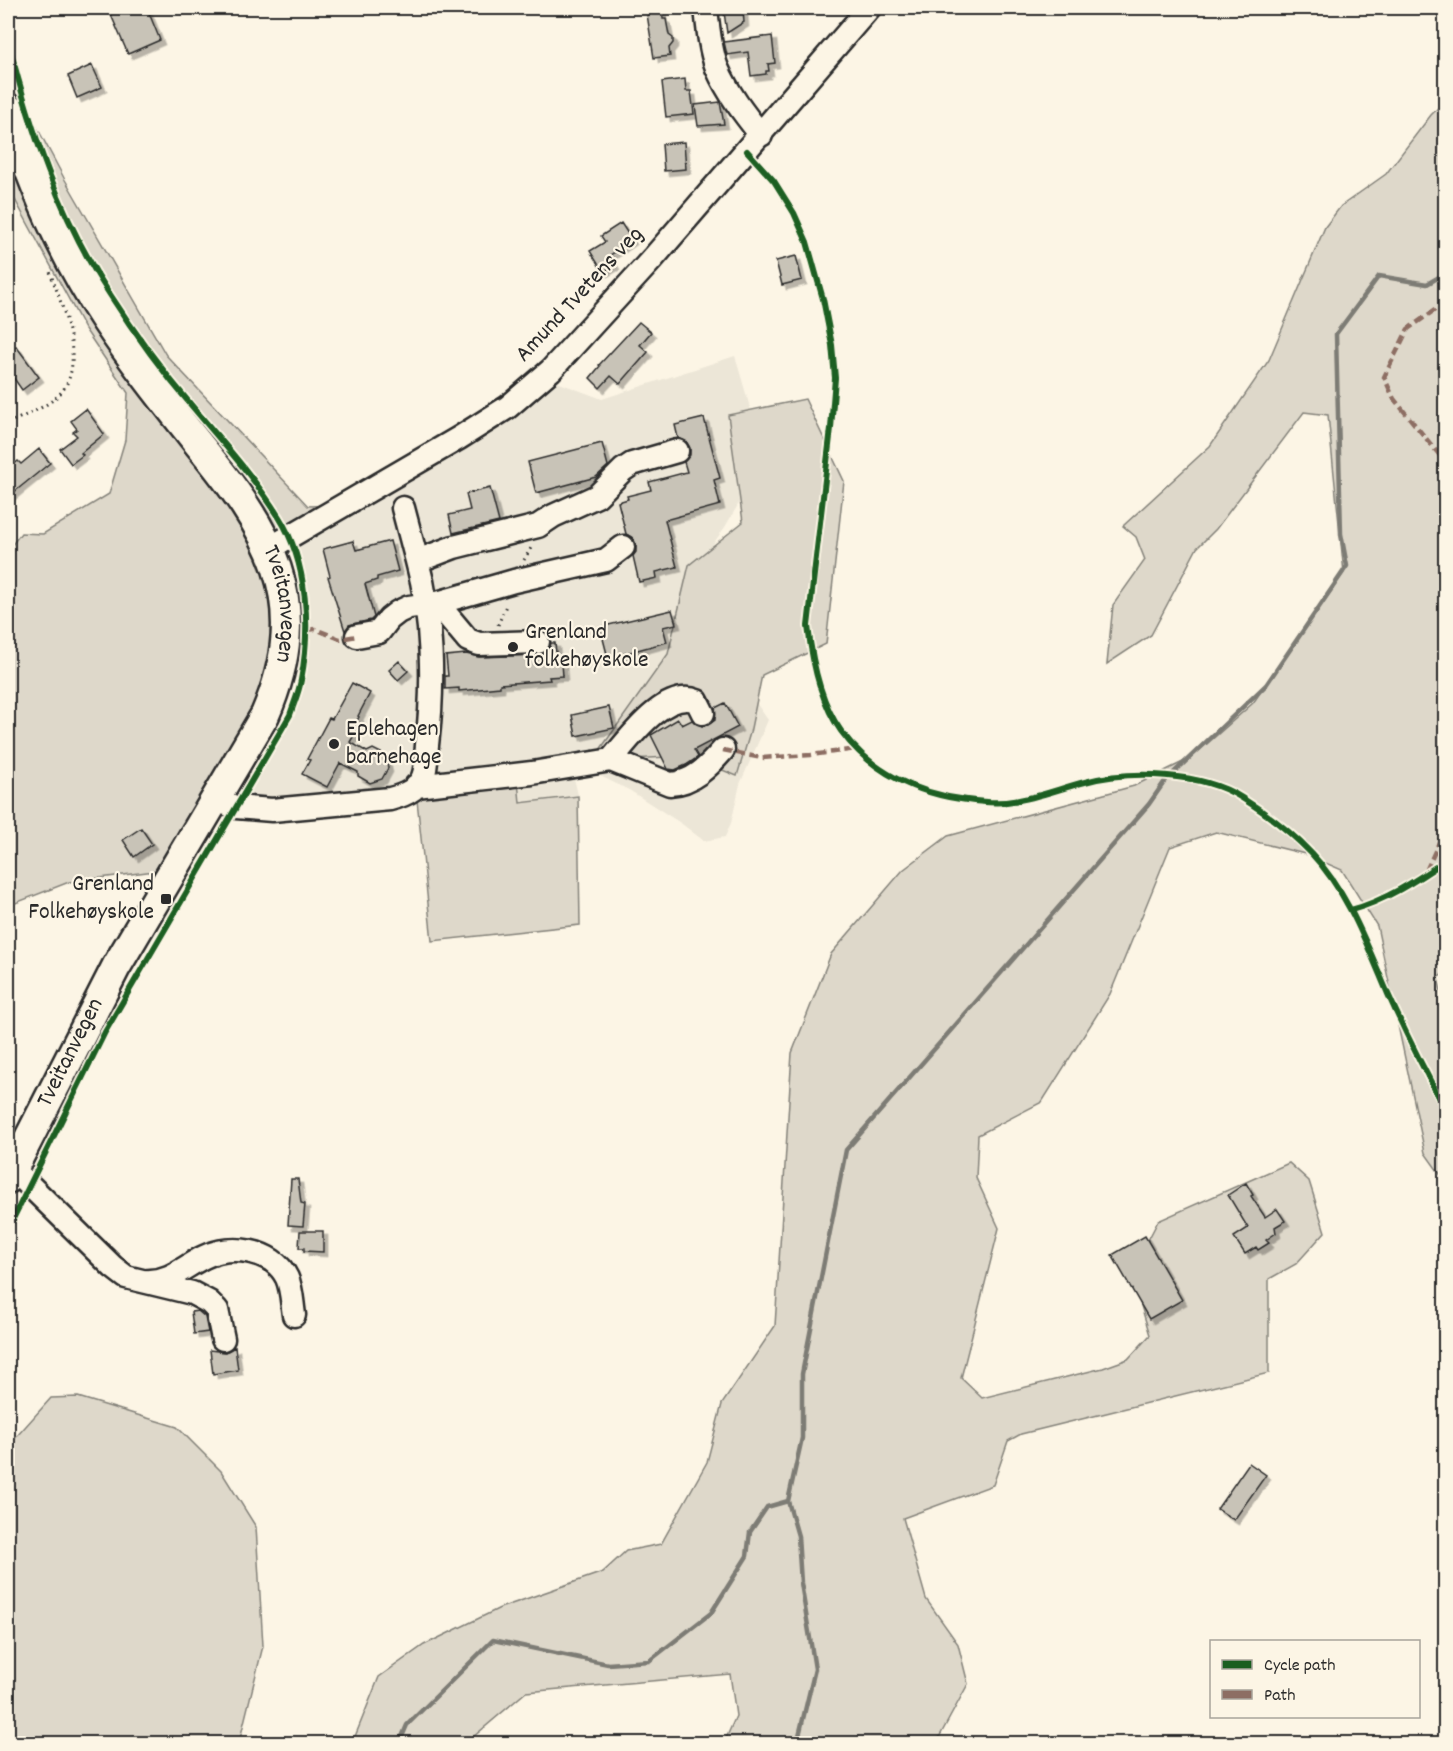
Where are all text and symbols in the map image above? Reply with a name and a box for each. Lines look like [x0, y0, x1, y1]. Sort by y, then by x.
street label: Amund Tvetens veg [508, 219, 652, 371]
street label: Tveitanvegen [253, 540, 303, 665]
place label: Grenland folkehøyskole [525, 616, 649, 678]
marker: Grenland folkehøyskole [506, 640, 520, 654]
place label: Eplehagen barnehage [346, 713, 442, 775]
marker: Eplehagen barnehage [327, 737, 341, 751]
place label: Grenland Folkehøyskole [28, 868, 154, 930]
marker: Grenland Folkehøyskole [159, 892, 173, 906]
street label: Tveitanvegen [29, 992, 113, 1114]
legend [1210, 1640, 1420, 1718]
text: Cycle path [1264, 1654, 1335, 1679]
text: Path [1264, 1684, 1296, 1709]

